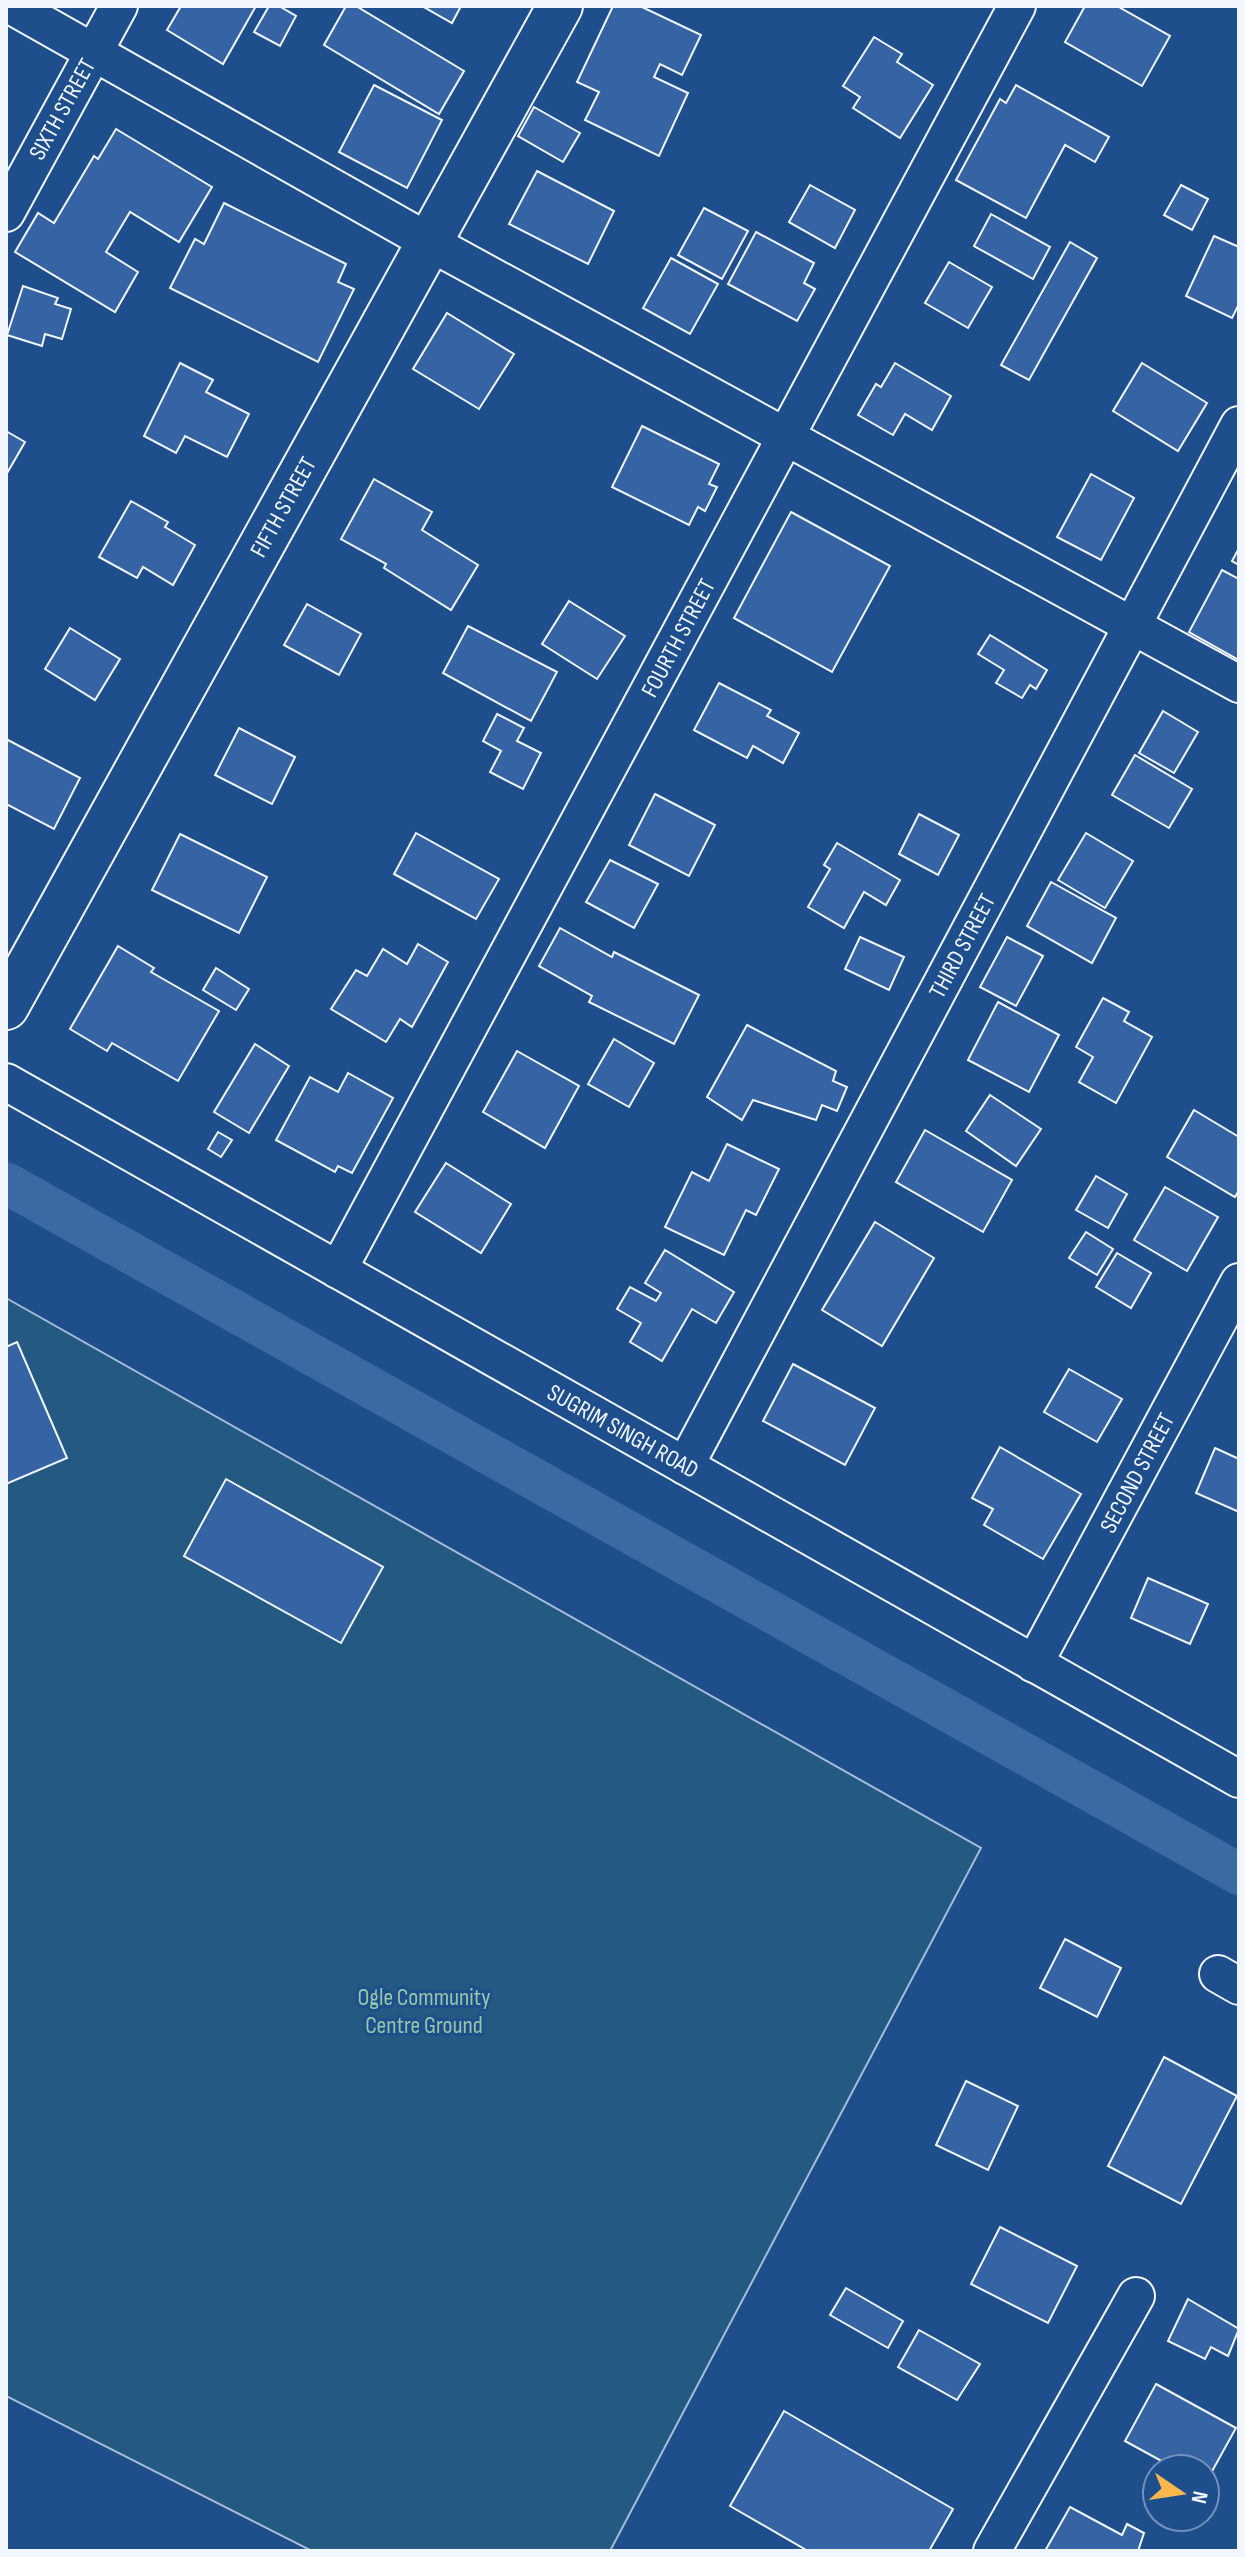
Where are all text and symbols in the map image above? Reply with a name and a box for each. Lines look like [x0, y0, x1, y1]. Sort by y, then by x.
street label: SIXTH STREET [23, 53, 102, 165]
street label: FIFTH STREET [244, 452, 323, 562]
street label: FOURTH STREET [635, 574, 722, 702]
street label: THIRD STREET [923, 889, 1002, 1003]
street label: SUGRIM SINGH ROAD [542, 1378, 703, 1485]
street label: SECOND STREET [1094, 1408, 1181, 1538]
park label: Ogle Community Centre Ground [358, 1983, 490, 2040]
north arrow [1141, 2453, 1221, 2533]
text: N [1185, 2488, 1214, 2506]

